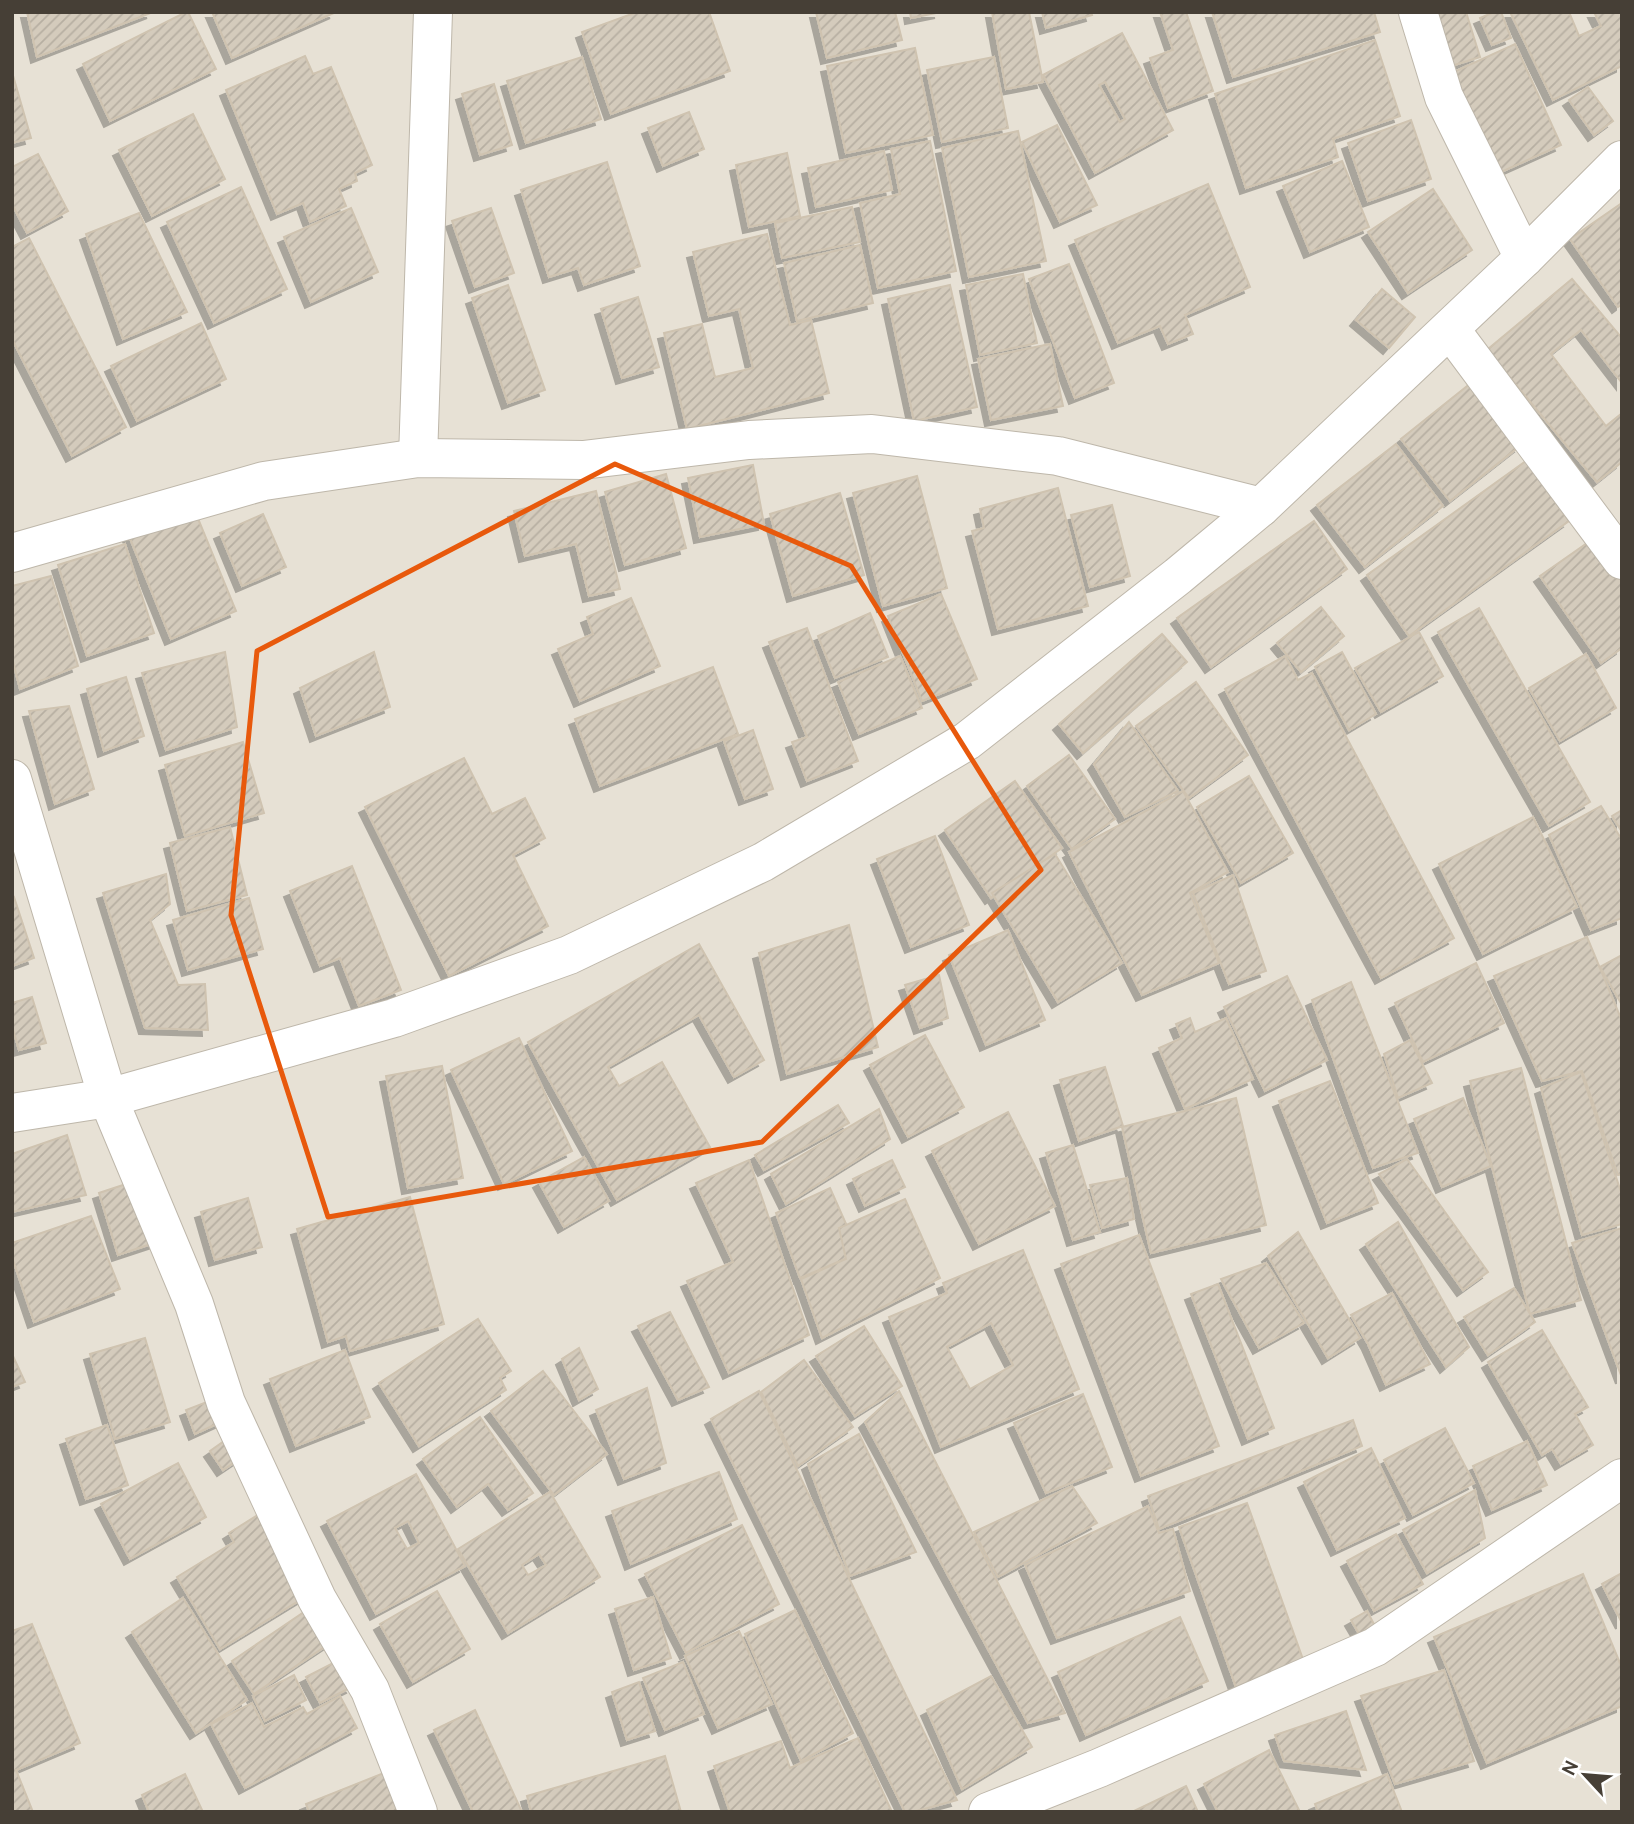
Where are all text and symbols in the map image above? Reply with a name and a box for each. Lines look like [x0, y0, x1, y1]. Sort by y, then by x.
north arrow [1550, 1740, 1620, 1810]
text: N [1557, 1757, 1583, 1779]

